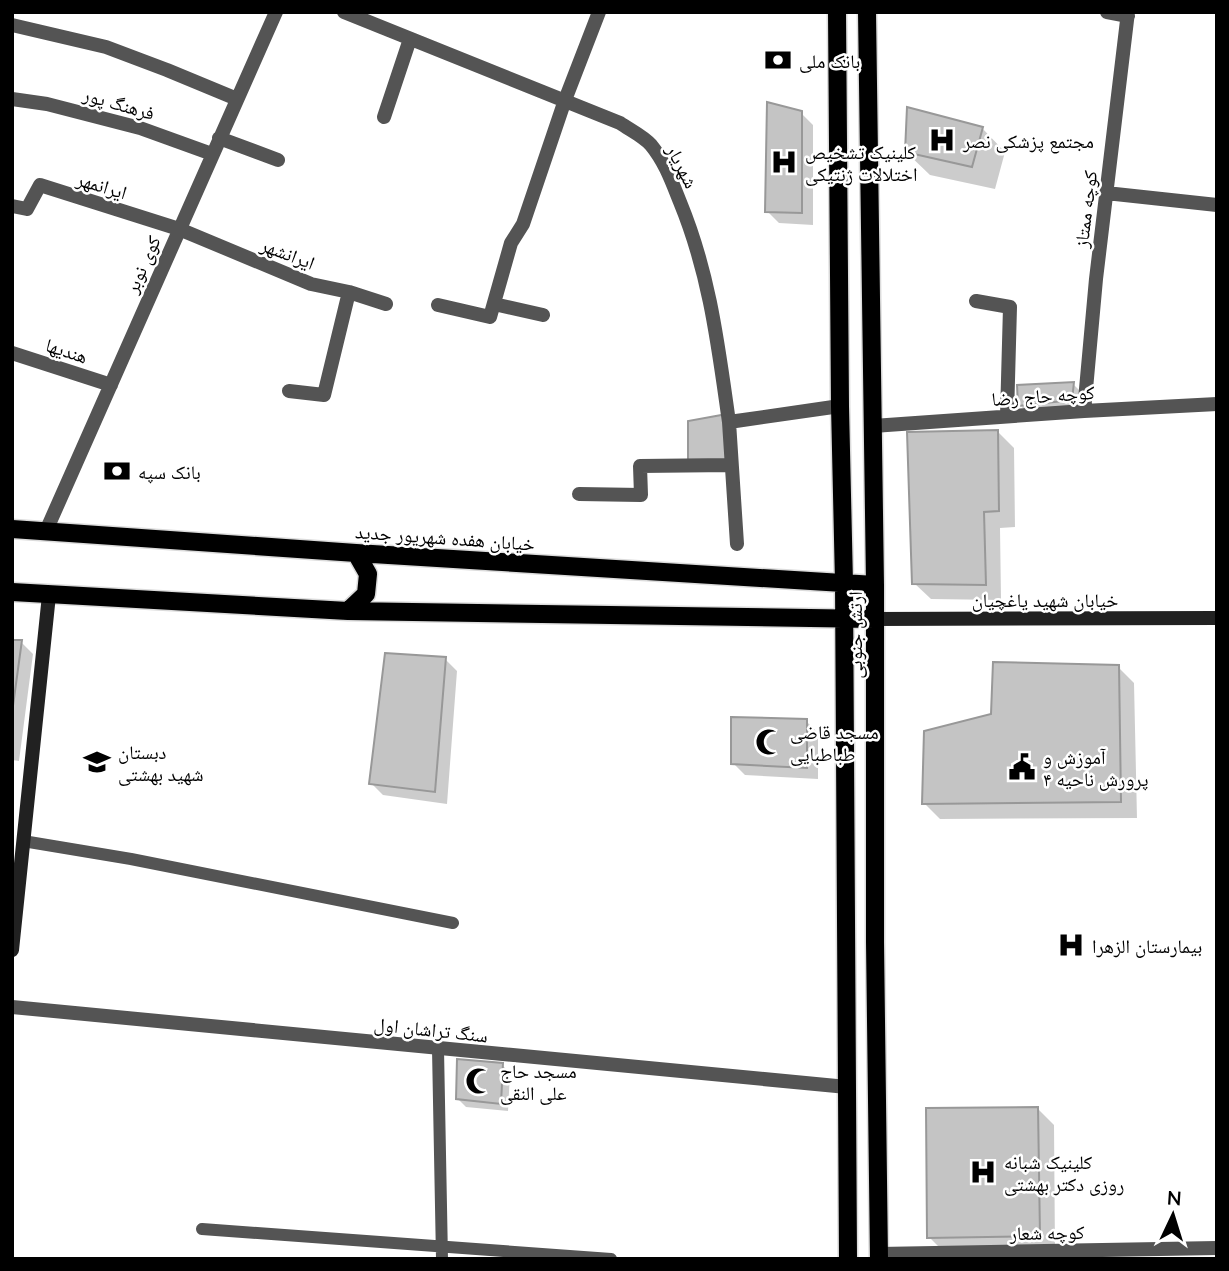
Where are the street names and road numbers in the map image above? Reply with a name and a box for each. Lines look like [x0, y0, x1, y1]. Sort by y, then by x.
street label: فرهنگ پور [79, 82, 157, 125]
street label: شهریار [661, 139, 704, 192]
street label: ایرانمهر [73, 166, 130, 204]
street label: کوچه ممتاز [1069, 169, 1102, 250]
street label: کوی نوبر [119, 232, 166, 298]
street label: ایرانشهر [256, 232, 318, 275]
street label: هندیها [43, 332, 91, 368]
street label: کوچه حاج رضا [991, 380, 1095, 411]
street label: خیابان هفده شهریور جدید [354, 519, 536, 556]
street label: خیابان شهید یاغچیان [972, 588, 1118, 612]
street label: ارتش جنوبی [843, 591, 867, 679]
street label: سنگ تراشان اول [373, 1012, 489, 1047]
street label: کوچه شعار [1008, 1220, 1085, 1245]

